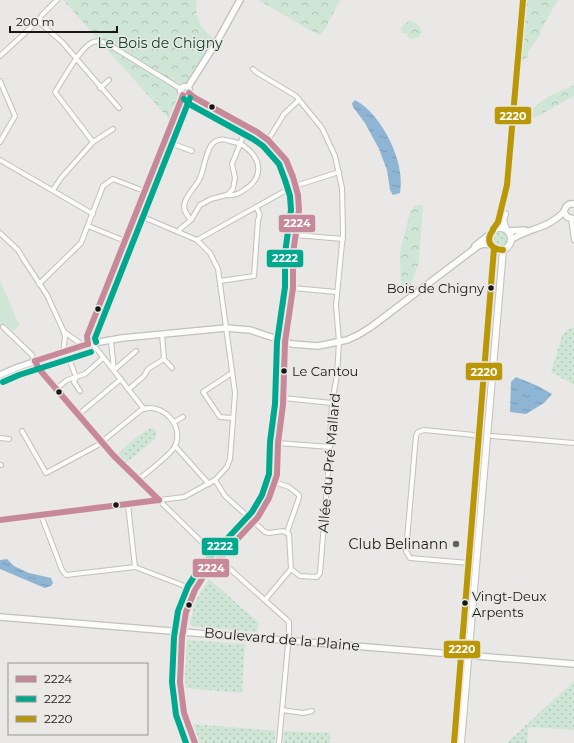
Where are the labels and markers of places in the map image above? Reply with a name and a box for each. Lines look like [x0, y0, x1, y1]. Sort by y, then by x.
unlabelled marker [207, 102, 217, 112]
place label: Bois de Chigny [387, 280, 485, 296]
marker: Bois de Chigny [486, 283, 496, 293]
unlabelled marker [93, 304, 103, 314]
place label: Le Cantou [292, 363, 358, 379]
marker: Le Cantou [279, 366, 289, 376]
unlabelled marker [54, 387, 64, 397]
unlabelled marker [111, 500, 121, 510]
place label: Club Belinann [349, 535, 448, 553]
marker: Club Belinann [451, 539, 461, 549]
place label: Vingt-Deux Arpents [472, 588, 546, 620]
marker: Vingt-Deux Arpents [460, 598, 470, 608]
unlabelled marker [184, 600, 194, 610]

